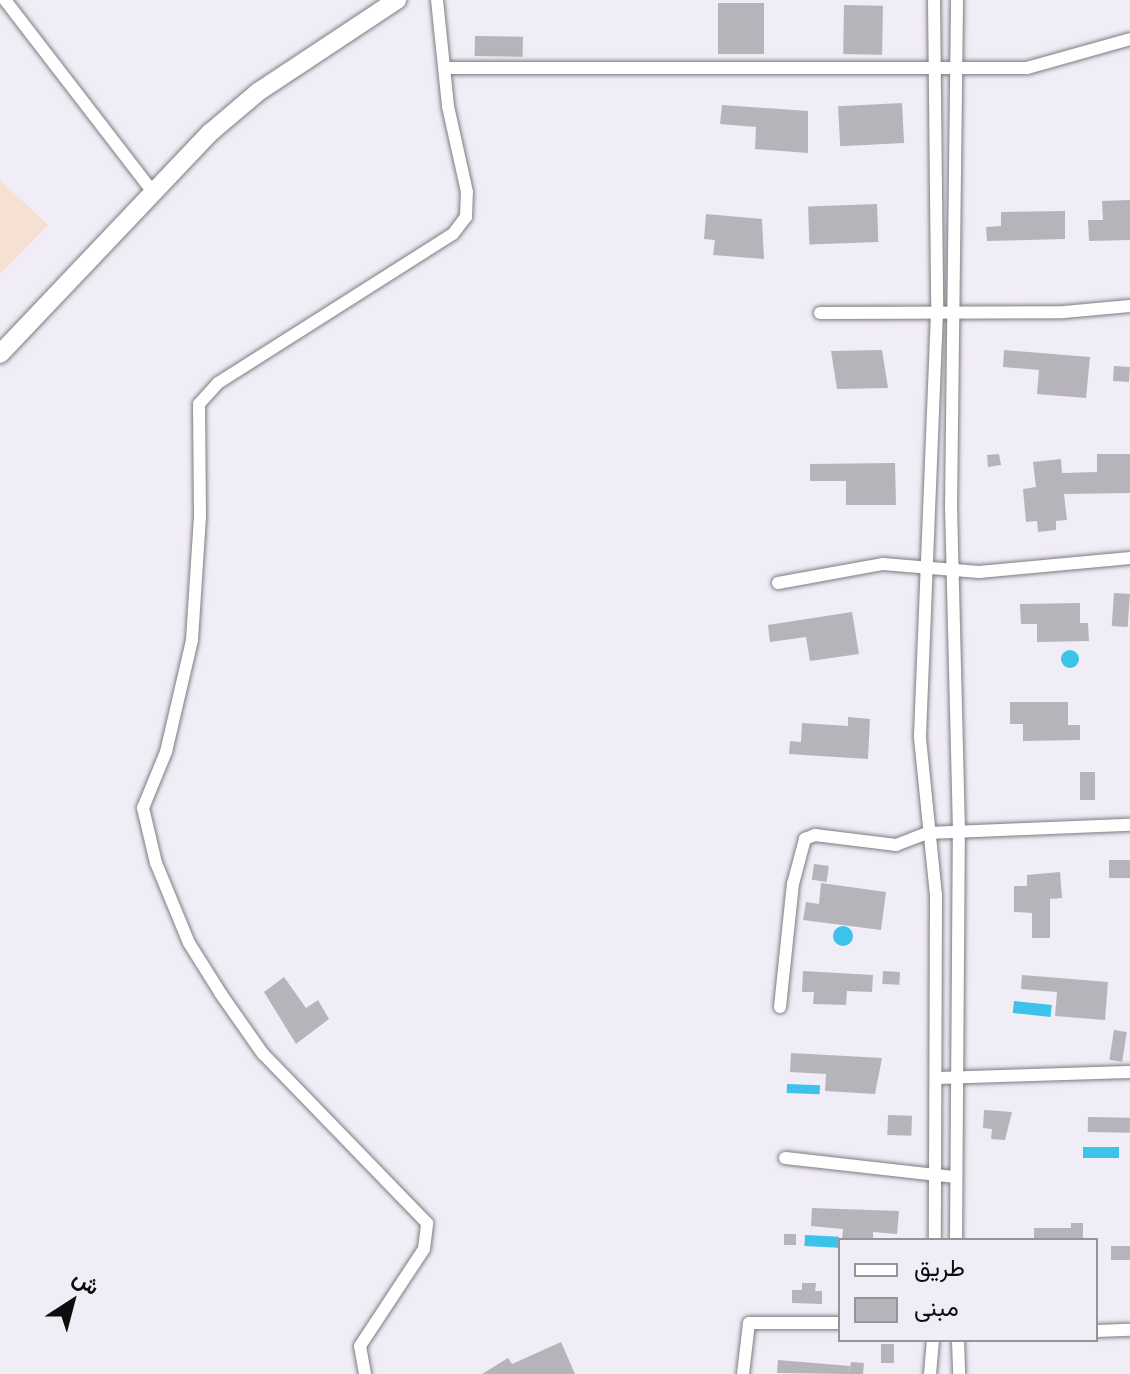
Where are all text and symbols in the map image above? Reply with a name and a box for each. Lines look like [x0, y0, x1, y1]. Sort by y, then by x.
legend [838, 1238, 1098, 1342]
text: طريق [914, 1254, 965, 1282]
north arrow [32, 1262, 112, 1342]
text: ش [68, 1264, 104, 1300]
text: مبنى [914, 1294, 959, 1322]

